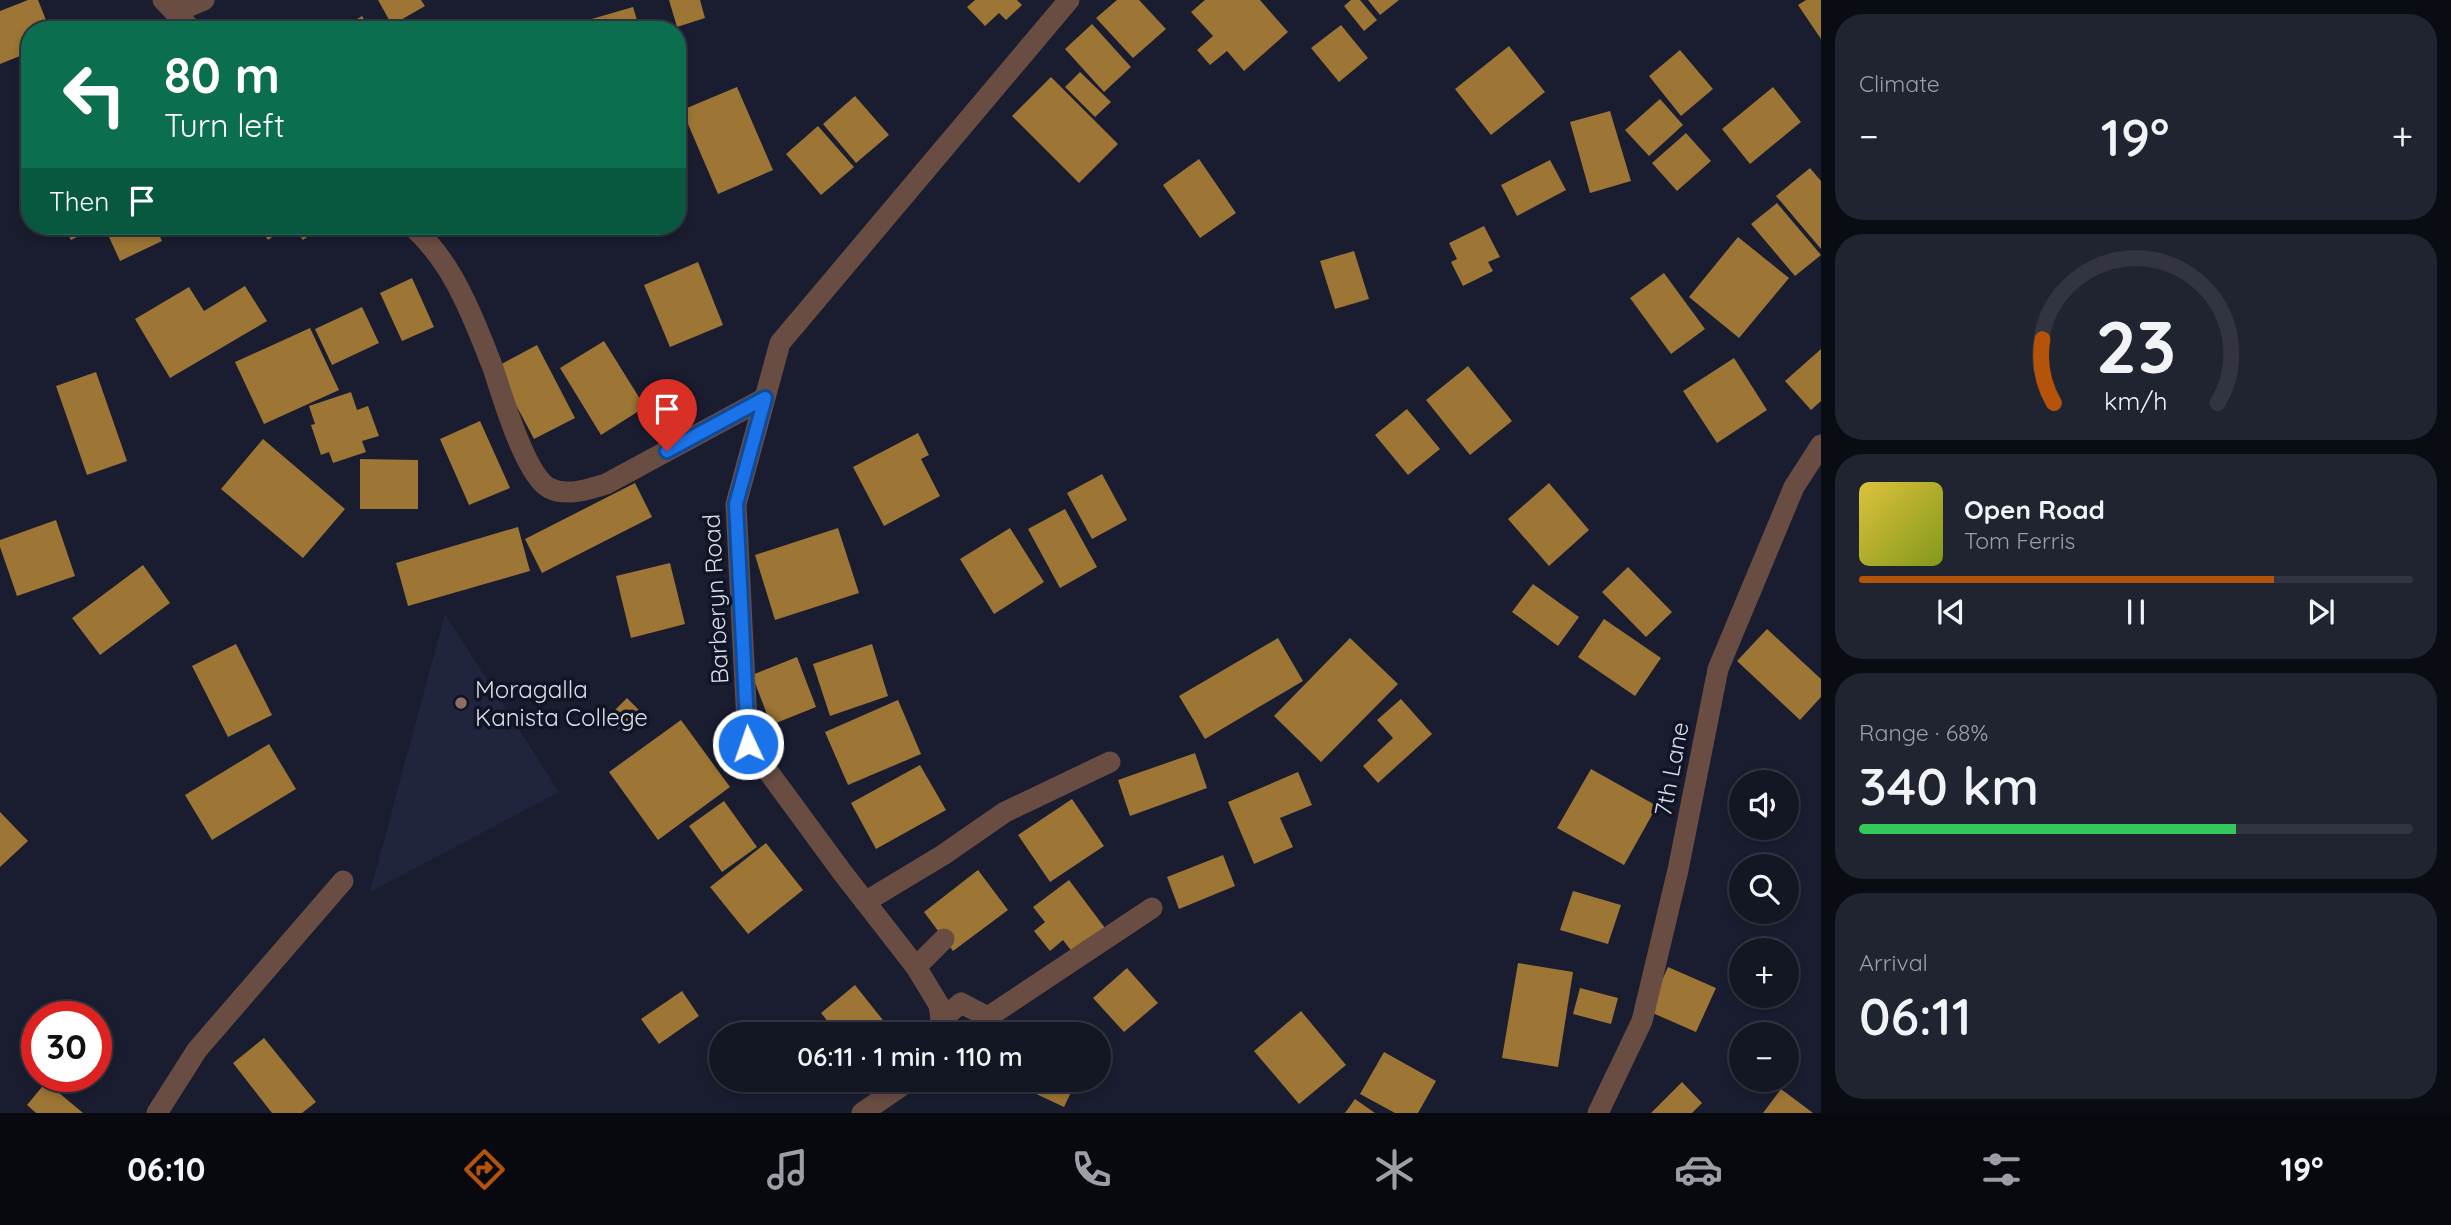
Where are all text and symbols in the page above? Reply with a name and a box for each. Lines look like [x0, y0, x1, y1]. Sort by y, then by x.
text: 80 m [164, 44, 280, 105]
icon: left [49, 49, 140, 140]
text: Climate [1859, 69, 1940, 98]
text: 19° [2101, 104, 2170, 169]
text: Turn left [164, 105, 285, 145]
text: − [1859, 112, 1879, 160]
text: + [2392, 112, 2413, 160]
icon: arrive [123, 182, 161, 220]
text: Then [49, 185, 109, 218]
text: 23 [2096, 300, 2176, 391]
pin [637, 379, 697, 451]
text: km/h [2104, 384, 2168, 415]
icon: arrive [648, 390, 686, 428]
text: Open Road [1964, 493, 2105, 526]
street label: Barberyn Road [696, 513, 734, 685]
text: Tom Ferris [1964, 526, 2075, 555]
icon: previous [1932, 593, 1970, 631]
icon: pause [2117, 593, 2155, 631]
icon: next [2302, 593, 2340, 631]
place label: Moragalla Kanista College [475, 674, 648, 732]
marker: Moragalla Kanista College [453, 695, 469, 711]
position arrow [711, 707, 785, 781]
text: Range · 68% [1859, 718, 1988, 747]
street label: 7th Lane [1647, 719, 1695, 819]
text: 340 km [1859, 753, 2039, 818]
map controls [1729, 770, 1799, 1092]
button: sound [1729, 770, 1799, 840]
button: search [1729, 854, 1799, 924]
button: + [1729, 938, 1799, 1008]
text: Arrival [1859, 948, 1928, 977]
text: 06:11 [1859, 983, 1972, 1048]
speed limit sign: 30 [21, 1001, 112, 1092]
button: − [1729, 1022, 1799, 1092]
text: 06:11 · 1 min · 110 m [797, 1040, 1023, 1073]
icon: directions [460, 1145, 509, 1194]
icon: music [763, 1145, 812, 1194]
icon: phone [1067, 1145, 1116, 1194]
icon: climate [1370, 1145, 1419, 1194]
icon: car [1674, 1145, 1723, 1194]
icon: filters [1977, 1145, 2026, 1194]
text: 06:10 [127, 1149, 205, 1189]
text: 19° [2280, 1149, 2324, 1189]

